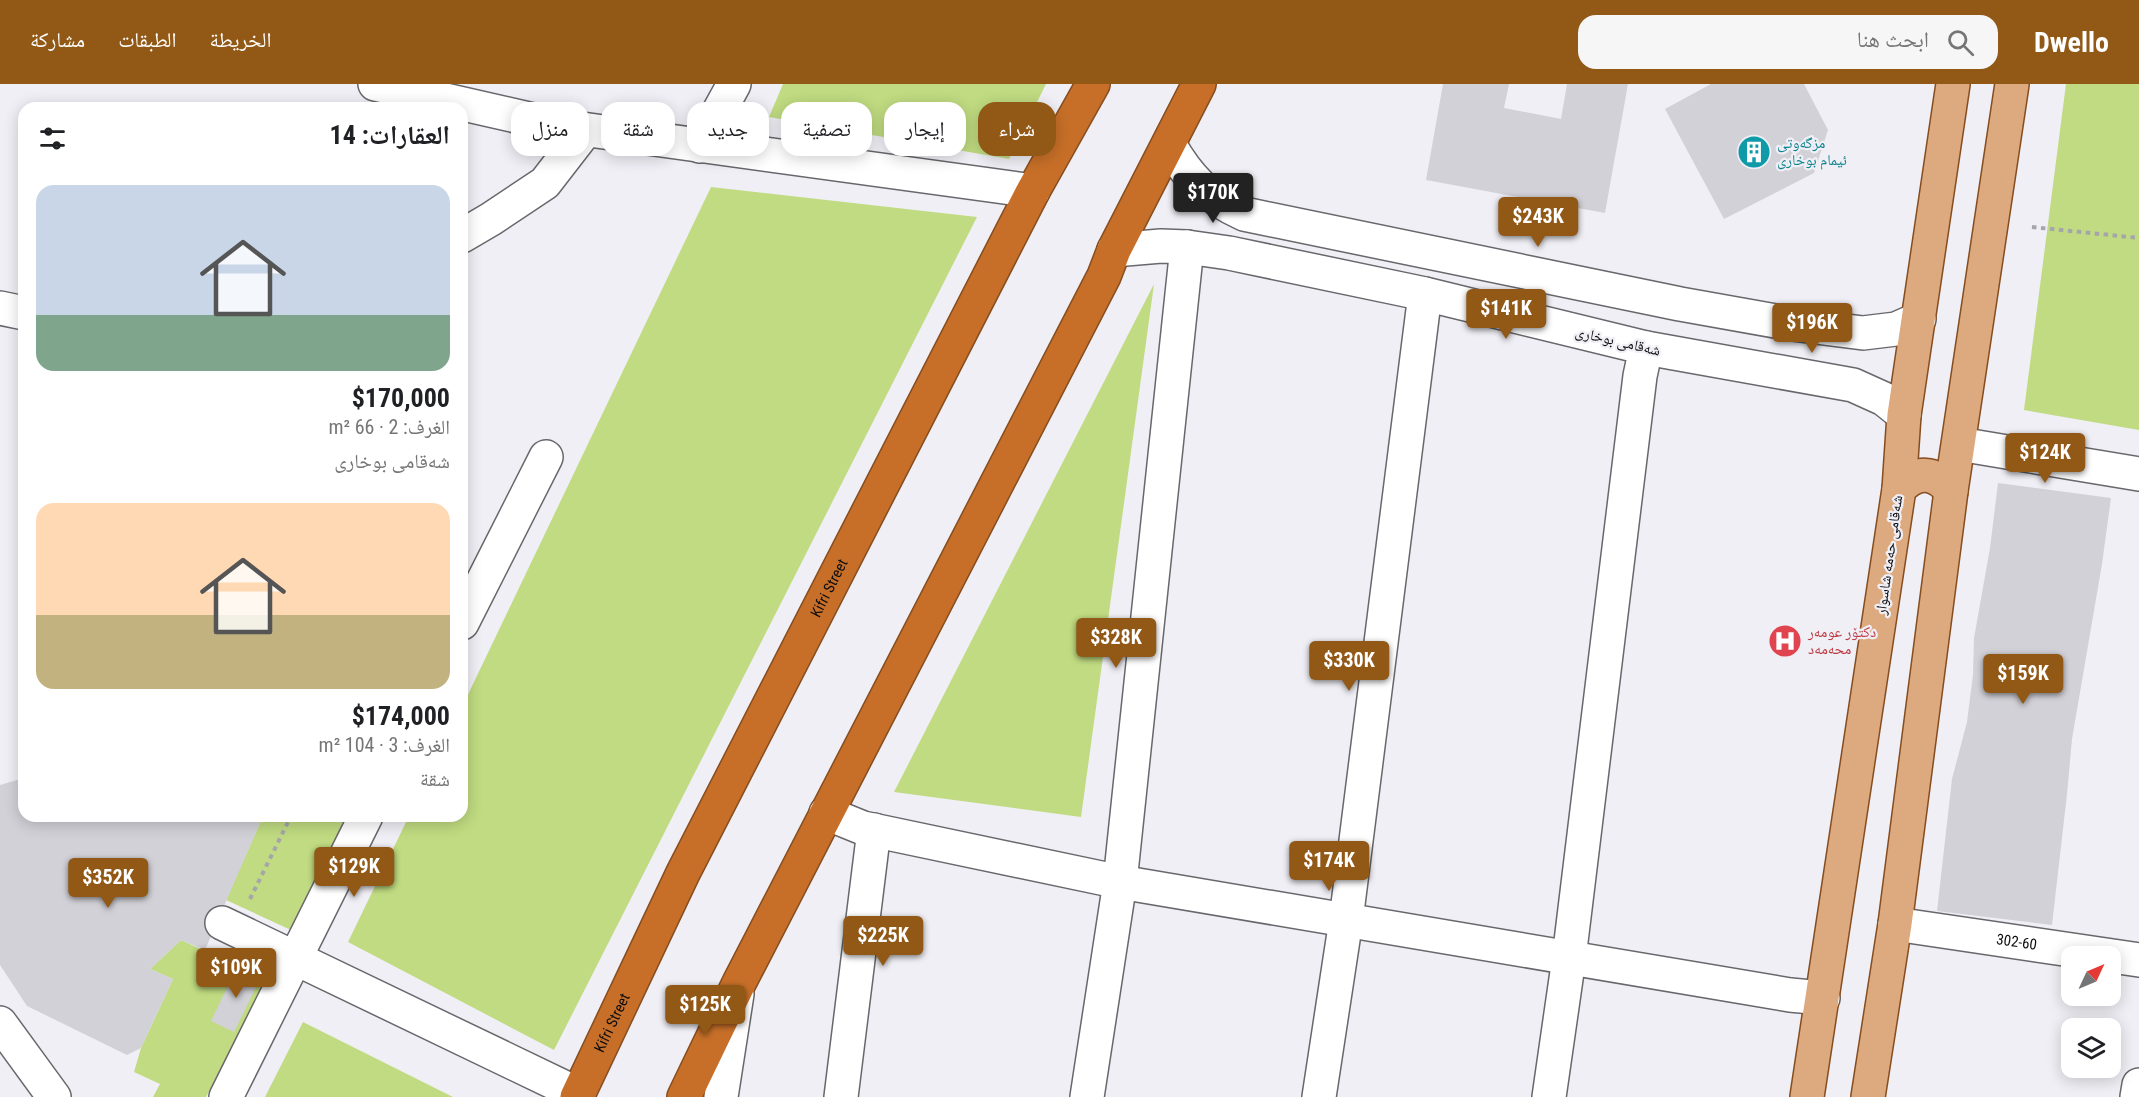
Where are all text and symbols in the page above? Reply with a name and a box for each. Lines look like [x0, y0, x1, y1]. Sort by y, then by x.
search box [1578, 15, 1998, 69]
icon: search [1944, 26, 1977, 59]
text: Dwello [2034, 26, 2109, 59]
text: ابحث هنا [1857, 27, 1929, 52]
text: مشاركة [30, 28, 85, 52]
text: الطبقات [118, 28, 177, 52]
text: الخريطة [210, 28, 271, 52]
chip: منزل [511, 102, 589, 156]
chip: شقة [601, 102, 675, 156]
chip: جديد [687, 102, 769, 156]
chip: تصفية [781, 102, 872, 156]
chip: إيجار [884, 102, 966, 156]
chip: شراء [978, 102, 1056, 156]
text: العقارات: 14 [330, 120, 450, 150]
icon: filters [36, 122, 69, 155]
building icon: مزگەوتی ئیمام بوخاری [1736, 134, 1772, 170]
place label: مزگەوتی ئیمام بوخاری [1777, 134, 1847, 170]
pin: $170K [1171, 173, 1255, 224]
text: $170K [1187, 180, 1239, 204]
pin: $243K [1496, 197, 1580, 248]
text: $243K [1512, 204, 1564, 228]
icon: home [189, 224, 297, 332]
pin: $141K [1464, 289, 1548, 340]
text: $141K [1480, 296, 1532, 320]
pin: $196K [1770, 303, 1854, 354]
text: $196K [1786, 310, 1838, 334]
street label: شەقامی بوخاری [1573, 322, 1662, 361]
text: $170,000 [352, 383, 450, 413]
text: الغرف: 2 · 66 m² [328, 415, 450, 439]
pin: $124K [2003, 433, 2087, 484]
text: $124K [2019, 440, 2071, 464]
text: شەقامی بوخاری [334, 449, 450, 473]
street label: شەقامی حەمە شاسوار [1872, 494, 1907, 617]
icon: home [189, 542, 297, 650]
street label: Kifri Street [807, 556, 852, 620]
pin: $328K [1074, 618, 1158, 669]
hospital icon: دکتۆر عومەر محەمەد [1767, 623, 1803, 659]
place label: دکتۆر عومەر محەمەد [1807, 623, 1876, 658]
text: $328K [1090, 625, 1142, 649]
pin: $330K [1307, 641, 1391, 692]
text: $330K [1323, 648, 1375, 672]
pin: $159K [1981, 654, 2065, 705]
text: $159K [1997, 661, 2049, 685]
text: $174,000 [352, 701, 450, 731]
text: الغرف: 3 · 104 m² [319, 733, 450, 757]
text: شقة [420, 767, 450, 791]
pin: $174K [1287, 841, 1371, 892]
pin: $129K [312, 847, 396, 898]
text: $174K [1303, 848, 1355, 872]
text: $129K [328, 854, 380, 878]
pin: $352K [66, 858, 150, 909]
text: $352K [82, 865, 134, 889]
pin: $225K [841, 916, 925, 967]
text: $225K [857, 923, 909, 947]
street label: 302-60 [1995, 930, 2038, 954]
north arrow [2061, 946, 2121, 1006]
map controls [2061, 946, 2121, 1078]
pin: $109K [194, 948, 278, 999]
text: $109K [210, 955, 262, 979]
pin: $125K [663, 985, 747, 1036]
street label: Kifri Street [590, 991, 634, 1055]
text: $125K [679, 992, 731, 1016]
button: layers [2061, 1018, 2121, 1078]

